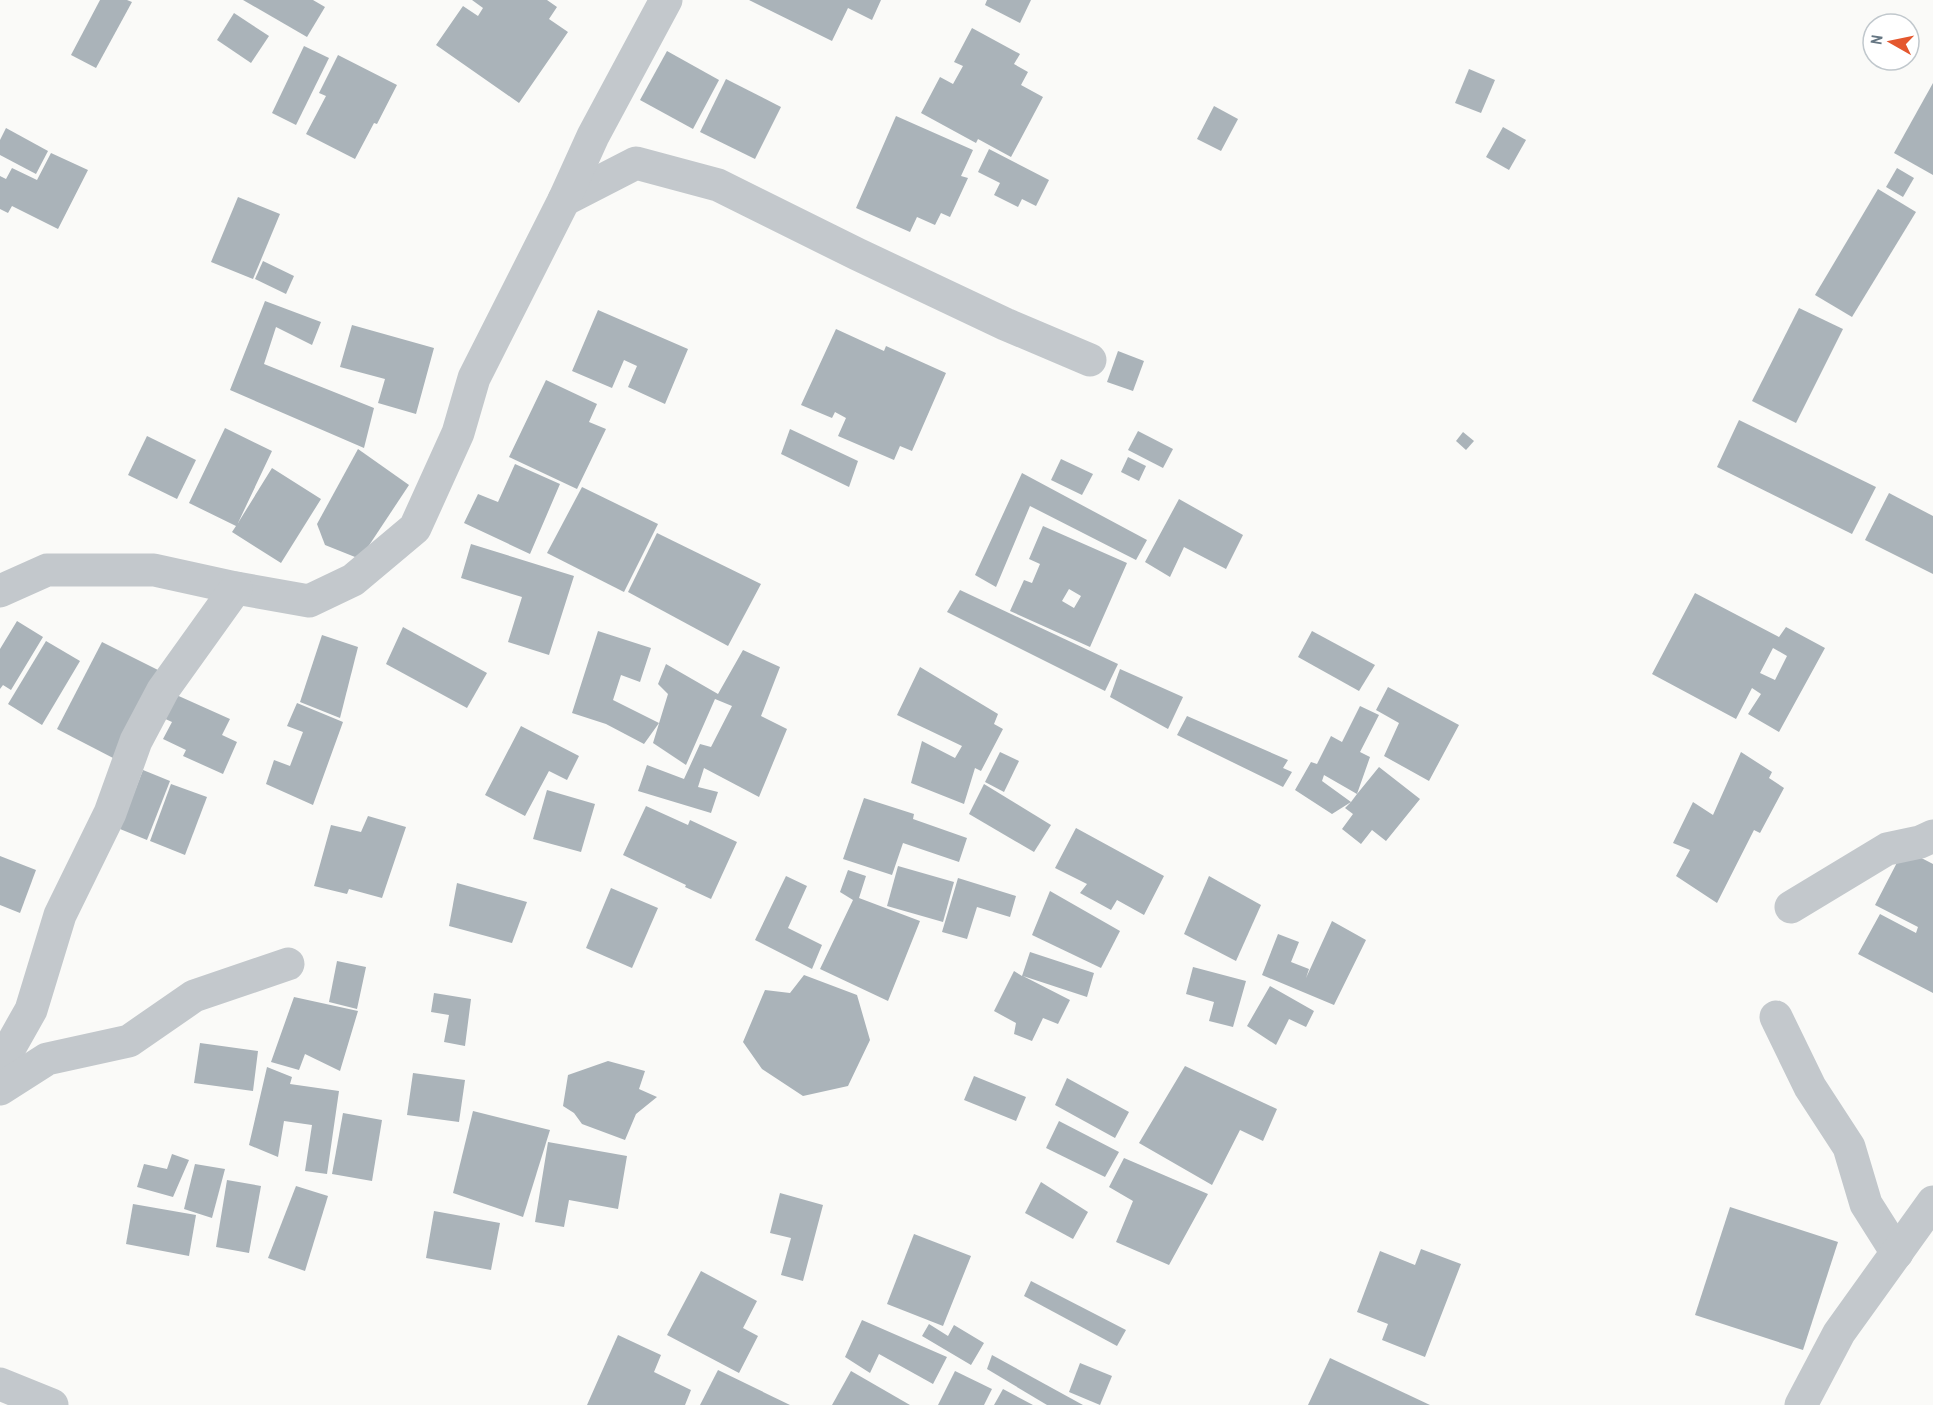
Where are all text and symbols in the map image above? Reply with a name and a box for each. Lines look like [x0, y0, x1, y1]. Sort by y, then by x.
north arrow [1861, 12, 1921, 72]
text: N [1865, 33, 1888, 46]

